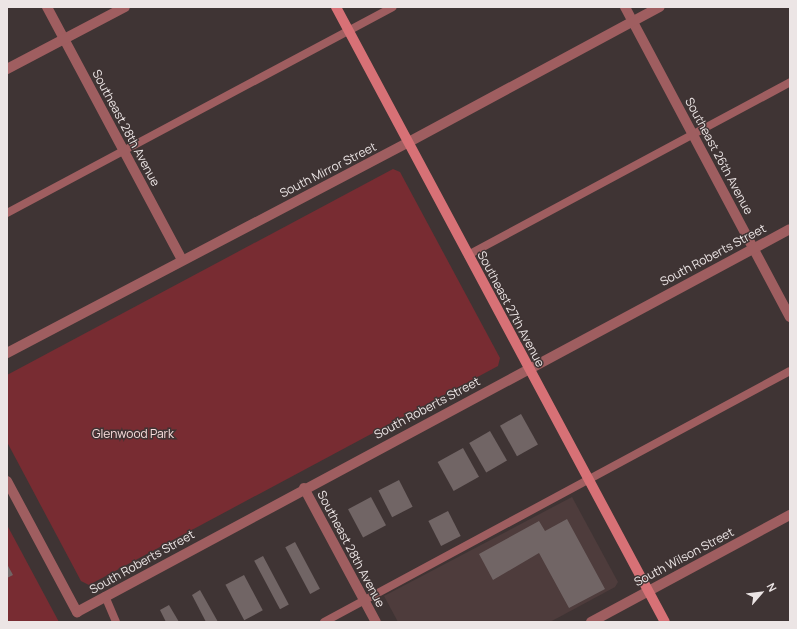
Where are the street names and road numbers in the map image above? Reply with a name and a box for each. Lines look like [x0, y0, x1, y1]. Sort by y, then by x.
street label: Southeast 28th Avenue [89, 67, 163, 189]
street label: Southeast 26th Avenue [682, 95, 756, 217]
street label: South Mirror Street [277, 139, 379, 201]
street label: South Roberts Street [658, 221, 768, 289]
street label: Southeast 27th Avenue [474, 249, 548, 369]
street label: South Roberts Street [372, 374, 482, 442]
street label: Southeast 28th Avenue [314, 488, 388, 610]
street label: South Wilson Street [632, 525, 736, 589]
street label: South Roberts Street [87, 527, 197, 597]

